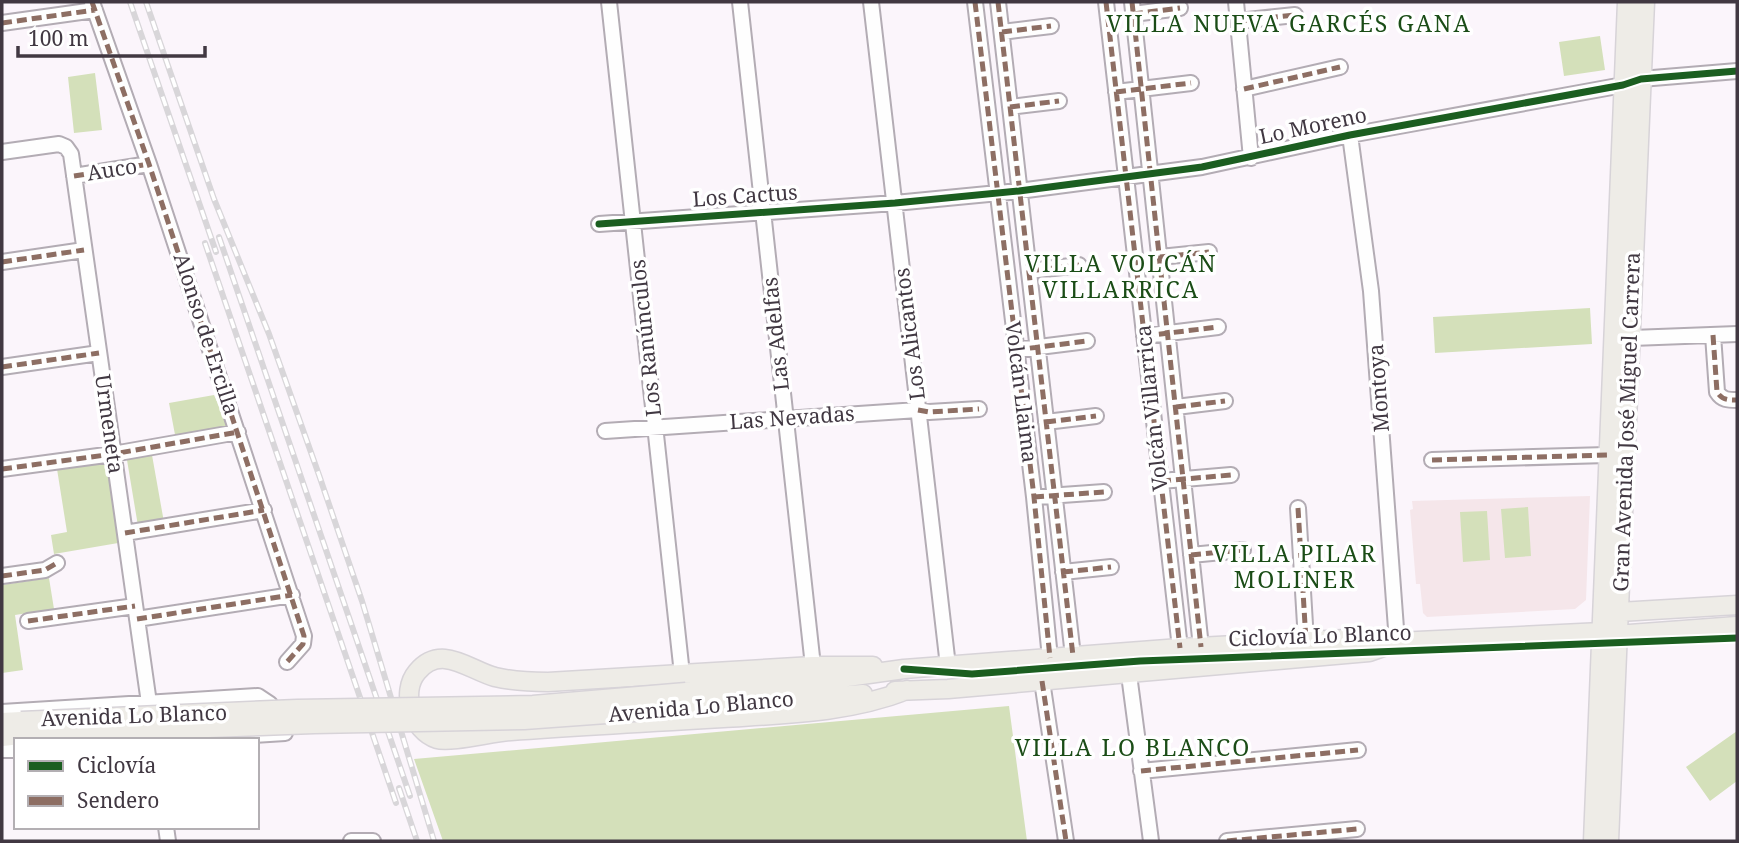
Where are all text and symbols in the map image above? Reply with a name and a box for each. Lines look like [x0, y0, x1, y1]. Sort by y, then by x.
district label: VILLA NUEVA GARCÉS GANA [1106, 7, 1472, 39]
scale bar [18, 14, 205, 58]
text: 100 m [28, 24, 89, 52]
street label: Lo Moreno [1256, 100, 1369, 150]
street label: Auco [85, 151, 139, 187]
street label: Los Cactus [691, 177, 798, 213]
district label: VILLA VOLCÁN VILLARRICA [1024, 247, 1218, 305]
street label: Alonso de Ercilla [168, 249, 246, 418]
street label: Gran Avenida José Miguel Carrera [1606, 252, 1646, 592]
street label: Los Ranúnculos [623, 258, 667, 418]
street label: Los Alicantos [887, 266, 931, 402]
street label: Las Adelfas [755, 276, 795, 392]
street label: Volcán Llaima [999, 319, 1045, 464]
street label: Volcán Villarrica [1128, 324, 1174, 493]
street label: Montoya [1361, 343, 1395, 433]
street label: Urmeneta [89, 372, 131, 475]
street label: Las Nevadas [728, 399, 855, 435]
district label: VILLA PILAR MOLINER [1213, 537, 1377, 595]
street label: Ciclovía Lo Blanco [1228, 618, 1412, 652]
street label: Avenida Lo Blanco [607, 684, 795, 728]
street label: Avenida Lo Blanco [40, 698, 227, 732]
district label: VILLA LO BLANCO [1015, 731, 1251, 763]
legend [14, 738, 259, 829]
text: Ciclovía [77, 751, 156, 779]
text: Sendero [77, 786, 159, 814]

